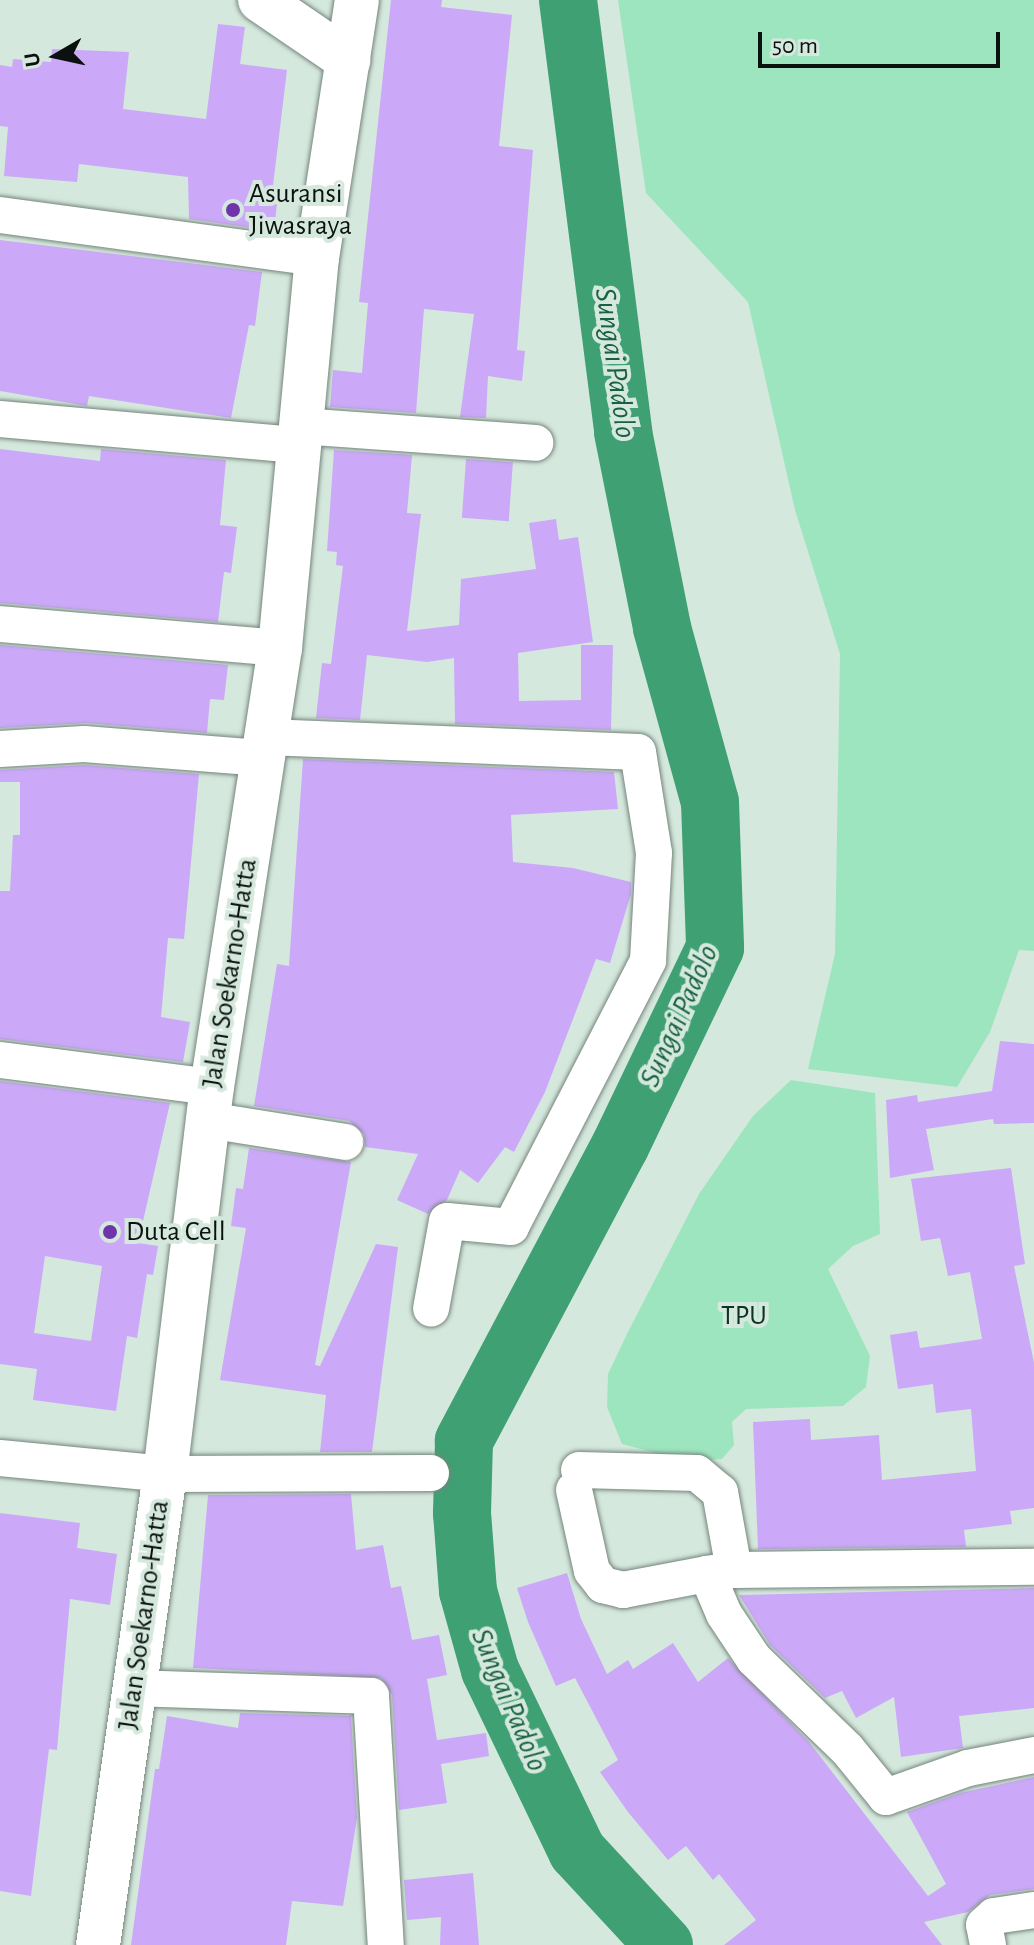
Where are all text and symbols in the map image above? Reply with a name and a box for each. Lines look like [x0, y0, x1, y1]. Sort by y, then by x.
north arrow [16, 16, 96, 96]
scale bar [762, 16, 1004, 66]
text: 50 m [772, 34, 818, 58]
text: U [20, 51, 44, 68]
place label: Asuransi Jiwasraya [249, 177, 352, 243]
marker: Asuransi Jiwasraya [224, 201, 242, 219]
water label: Sungai Padolo [587, 286, 643, 440]
street label: Jalan Soekarno-Hatta [195, 856, 265, 1090]
water label: Sungai Padolo [632, 940, 726, 1092]
place label: Duta Cell [126, 1215, 226, 1249]
marker: Duta Cell [101, 1223, 119, 1241]
park label: TPU [721, 1299, 767, 1333]
street label: Jalan Soekarno-Hatta [111, 1498, 177, 1732]
water label: Sungai Padolo [463, 1623, 555, 1777]

